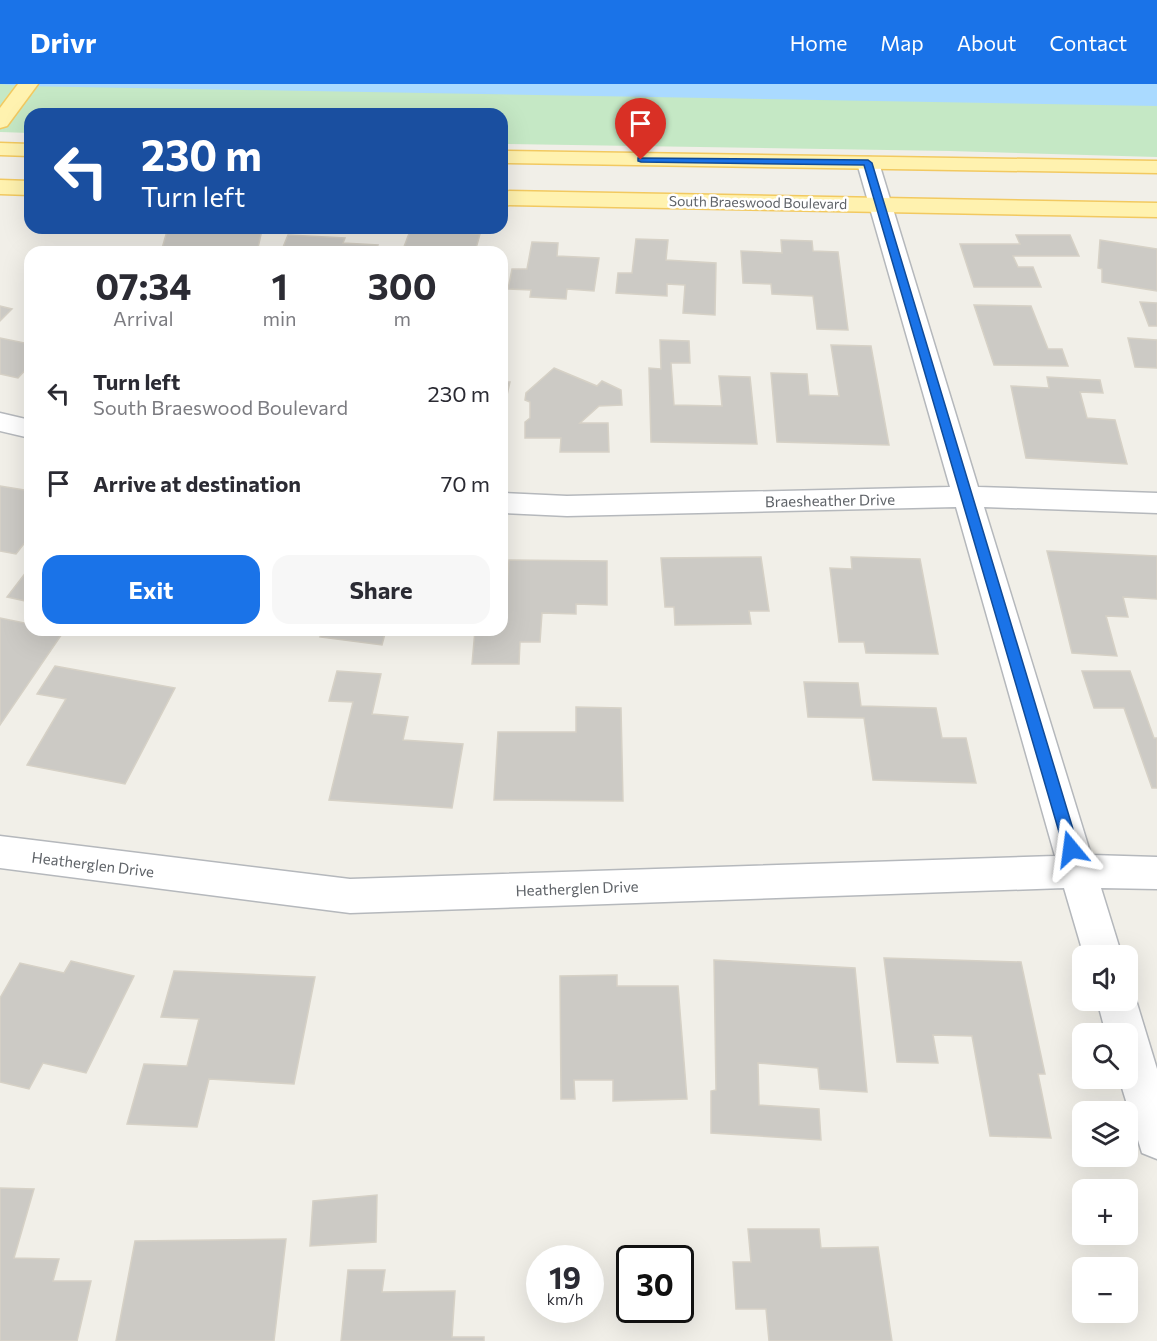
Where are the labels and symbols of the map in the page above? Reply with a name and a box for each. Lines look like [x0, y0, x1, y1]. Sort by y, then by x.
pin [615, 98, 666, 160]
street label: South Braeswood Boulevard [669, 192, 847, 212]
street label: Braesheather Drive [765, 490, 895, 510]
position arrow [1039, 817, 1103, 881]
street label: Heatherglen Drive [31, 848, 155, 880]
street label: Heatherglen Drive [515, 877, 639, 899]
speed limit sign: 30 [616, 1245, 694, 1323]

